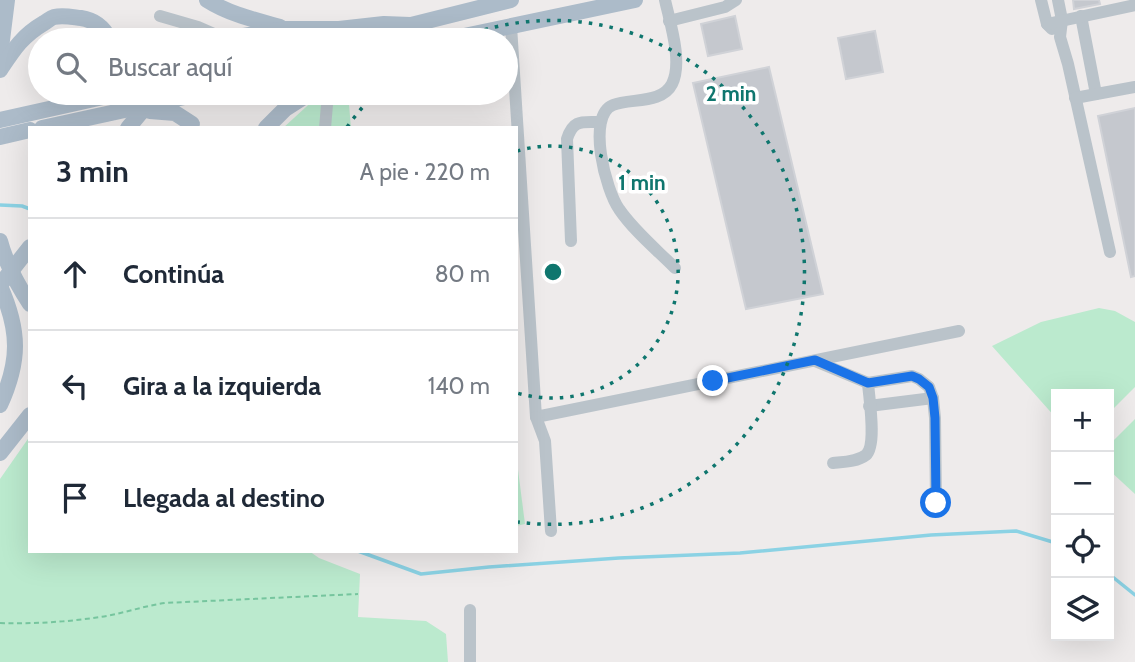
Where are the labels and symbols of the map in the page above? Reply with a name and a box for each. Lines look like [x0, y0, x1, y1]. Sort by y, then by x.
text: 2 min [706, 81, 756, 106]
text: 1 min [618, 170, 666, 195]
centre of rings [541, 260, 565, 284]
route end [697, 365, 728, 396]
route start [920, 487, 951, 518]

